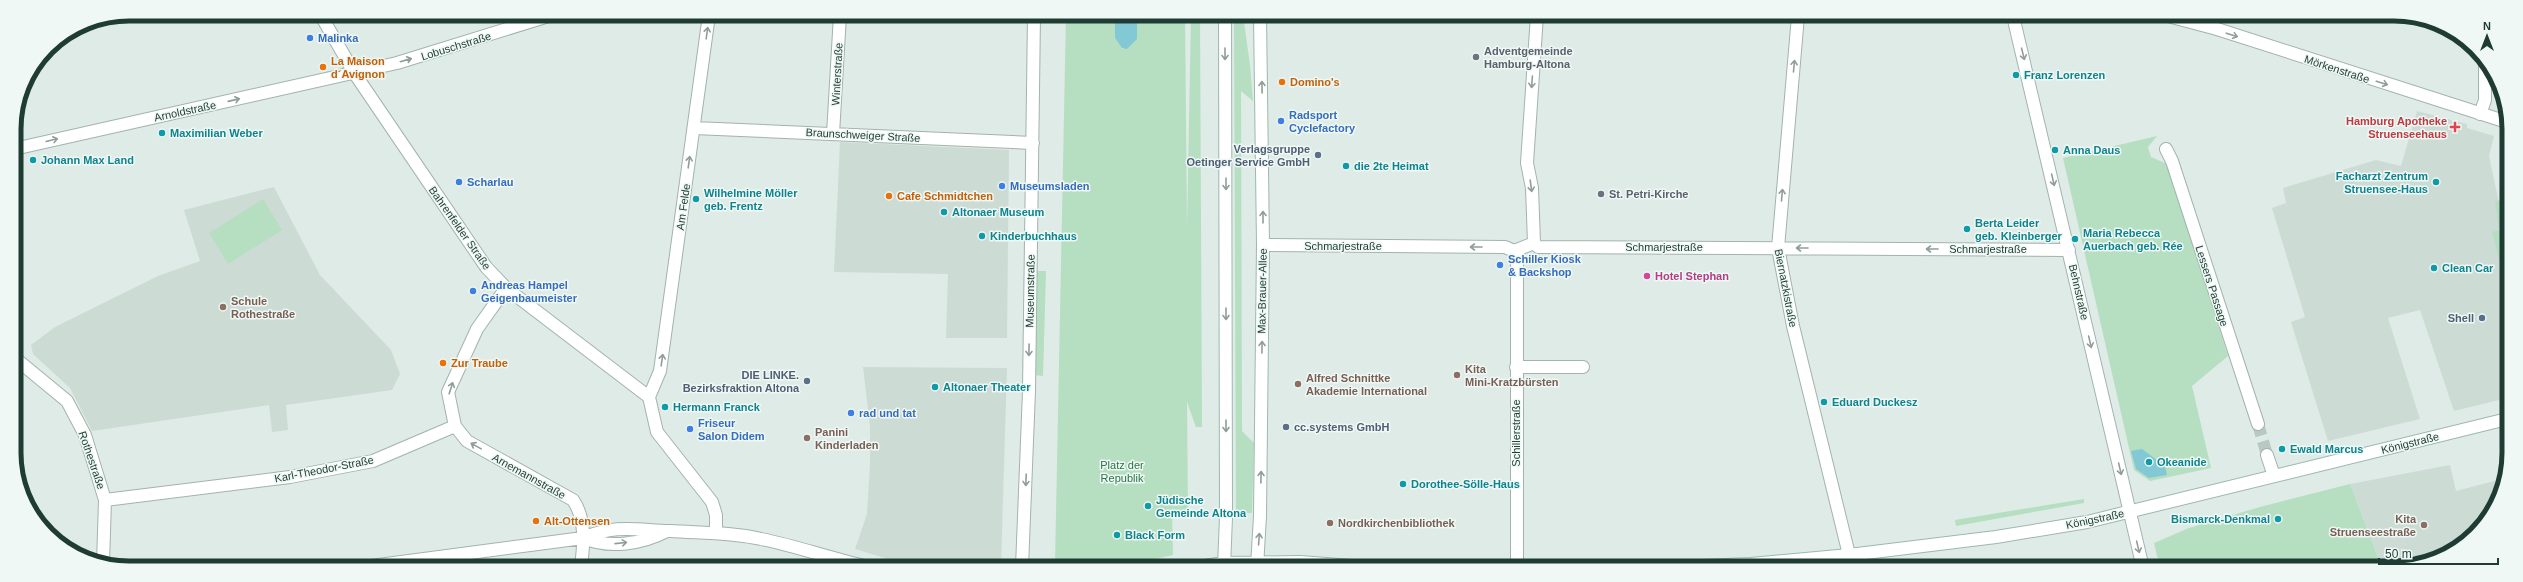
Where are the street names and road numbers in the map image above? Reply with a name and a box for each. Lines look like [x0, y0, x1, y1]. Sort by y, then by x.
street label: Lobuschstraße [419, 30, 493, 62]
street label: Winterstraße [829, 42, 845, 106]
street label: Mörkenstraße [2303, 53, 2371, 85]
street label: Arnoldstraße [153, 99, 217, 123]
street label: Braunschweiger Straße [805, 126, 921, 144]
street label: Am Felde [674, 183, 692, 231]
street label: Bahrenfelder Straße [427, 184, 493, 272]
street label: Schmarjestraße [1304, 240, 1382, 252]
street label: Schmarjestraße [1625, 241, 1703, 253]
street label: Schmarjestraße [1949, 243, 2027, 255]
street label: Lessers Passage [2193, 244, 2231, 328]
street label: Max-Brauer-Allee [1255, 248, 1269, 334]
street label: Biernatzkistraße [1773, 248, 1799, 328]
street label: Museumstraße [1023, 254, 1037, 328]
street label: Behnstraße [2067, 263, 2091, 321]
street label: Schillerstraße [1510, 399, 1522, 467]
street label: Rothestraße [76, 429, 108, 491]
street label: Königstraße [2380, 430, 2440, 456]
street label: Arnemannstraße [490, 451, 568, 501]
street label: Karl-Theodor-Straße [273, 453, 375, 485]
street label: Königstraße [2065, 507, 2125, 531]

